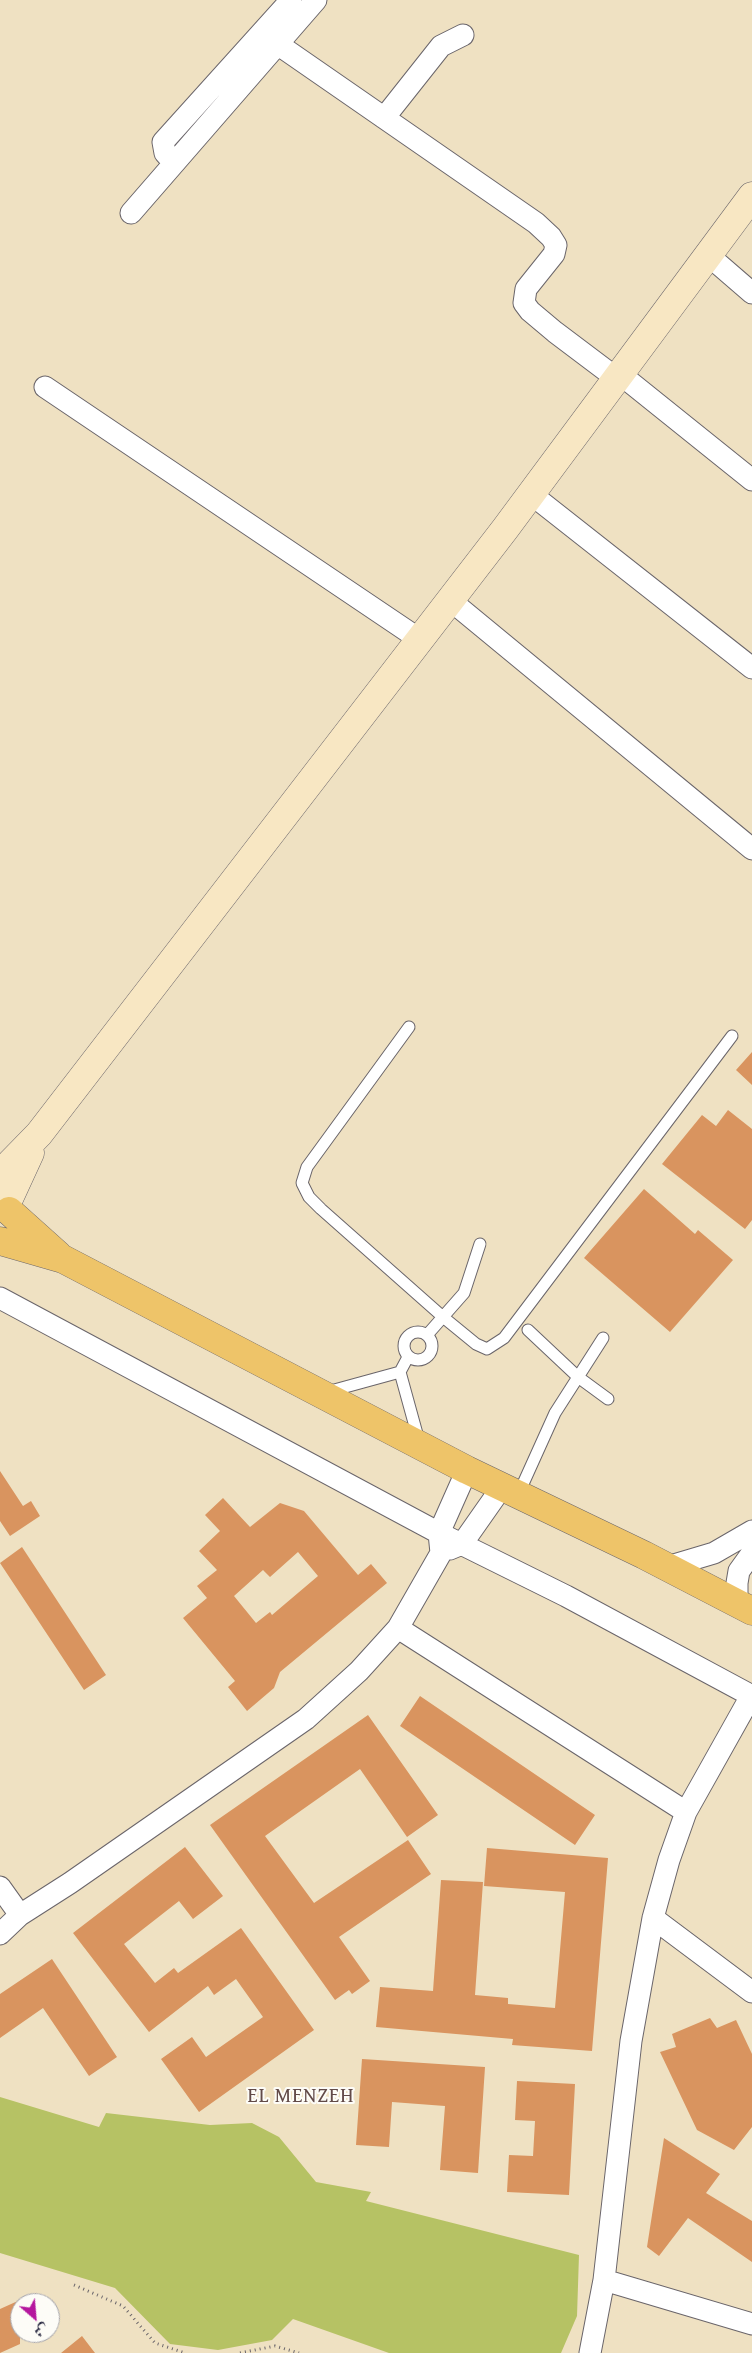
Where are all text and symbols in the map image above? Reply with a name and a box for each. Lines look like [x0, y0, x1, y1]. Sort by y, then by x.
district label: EL MENZEH [246, 2085, 356, 2109]
north arrow [10, 2293, 60, 2343]
text: ش [31, 2318, 52, 2343]

